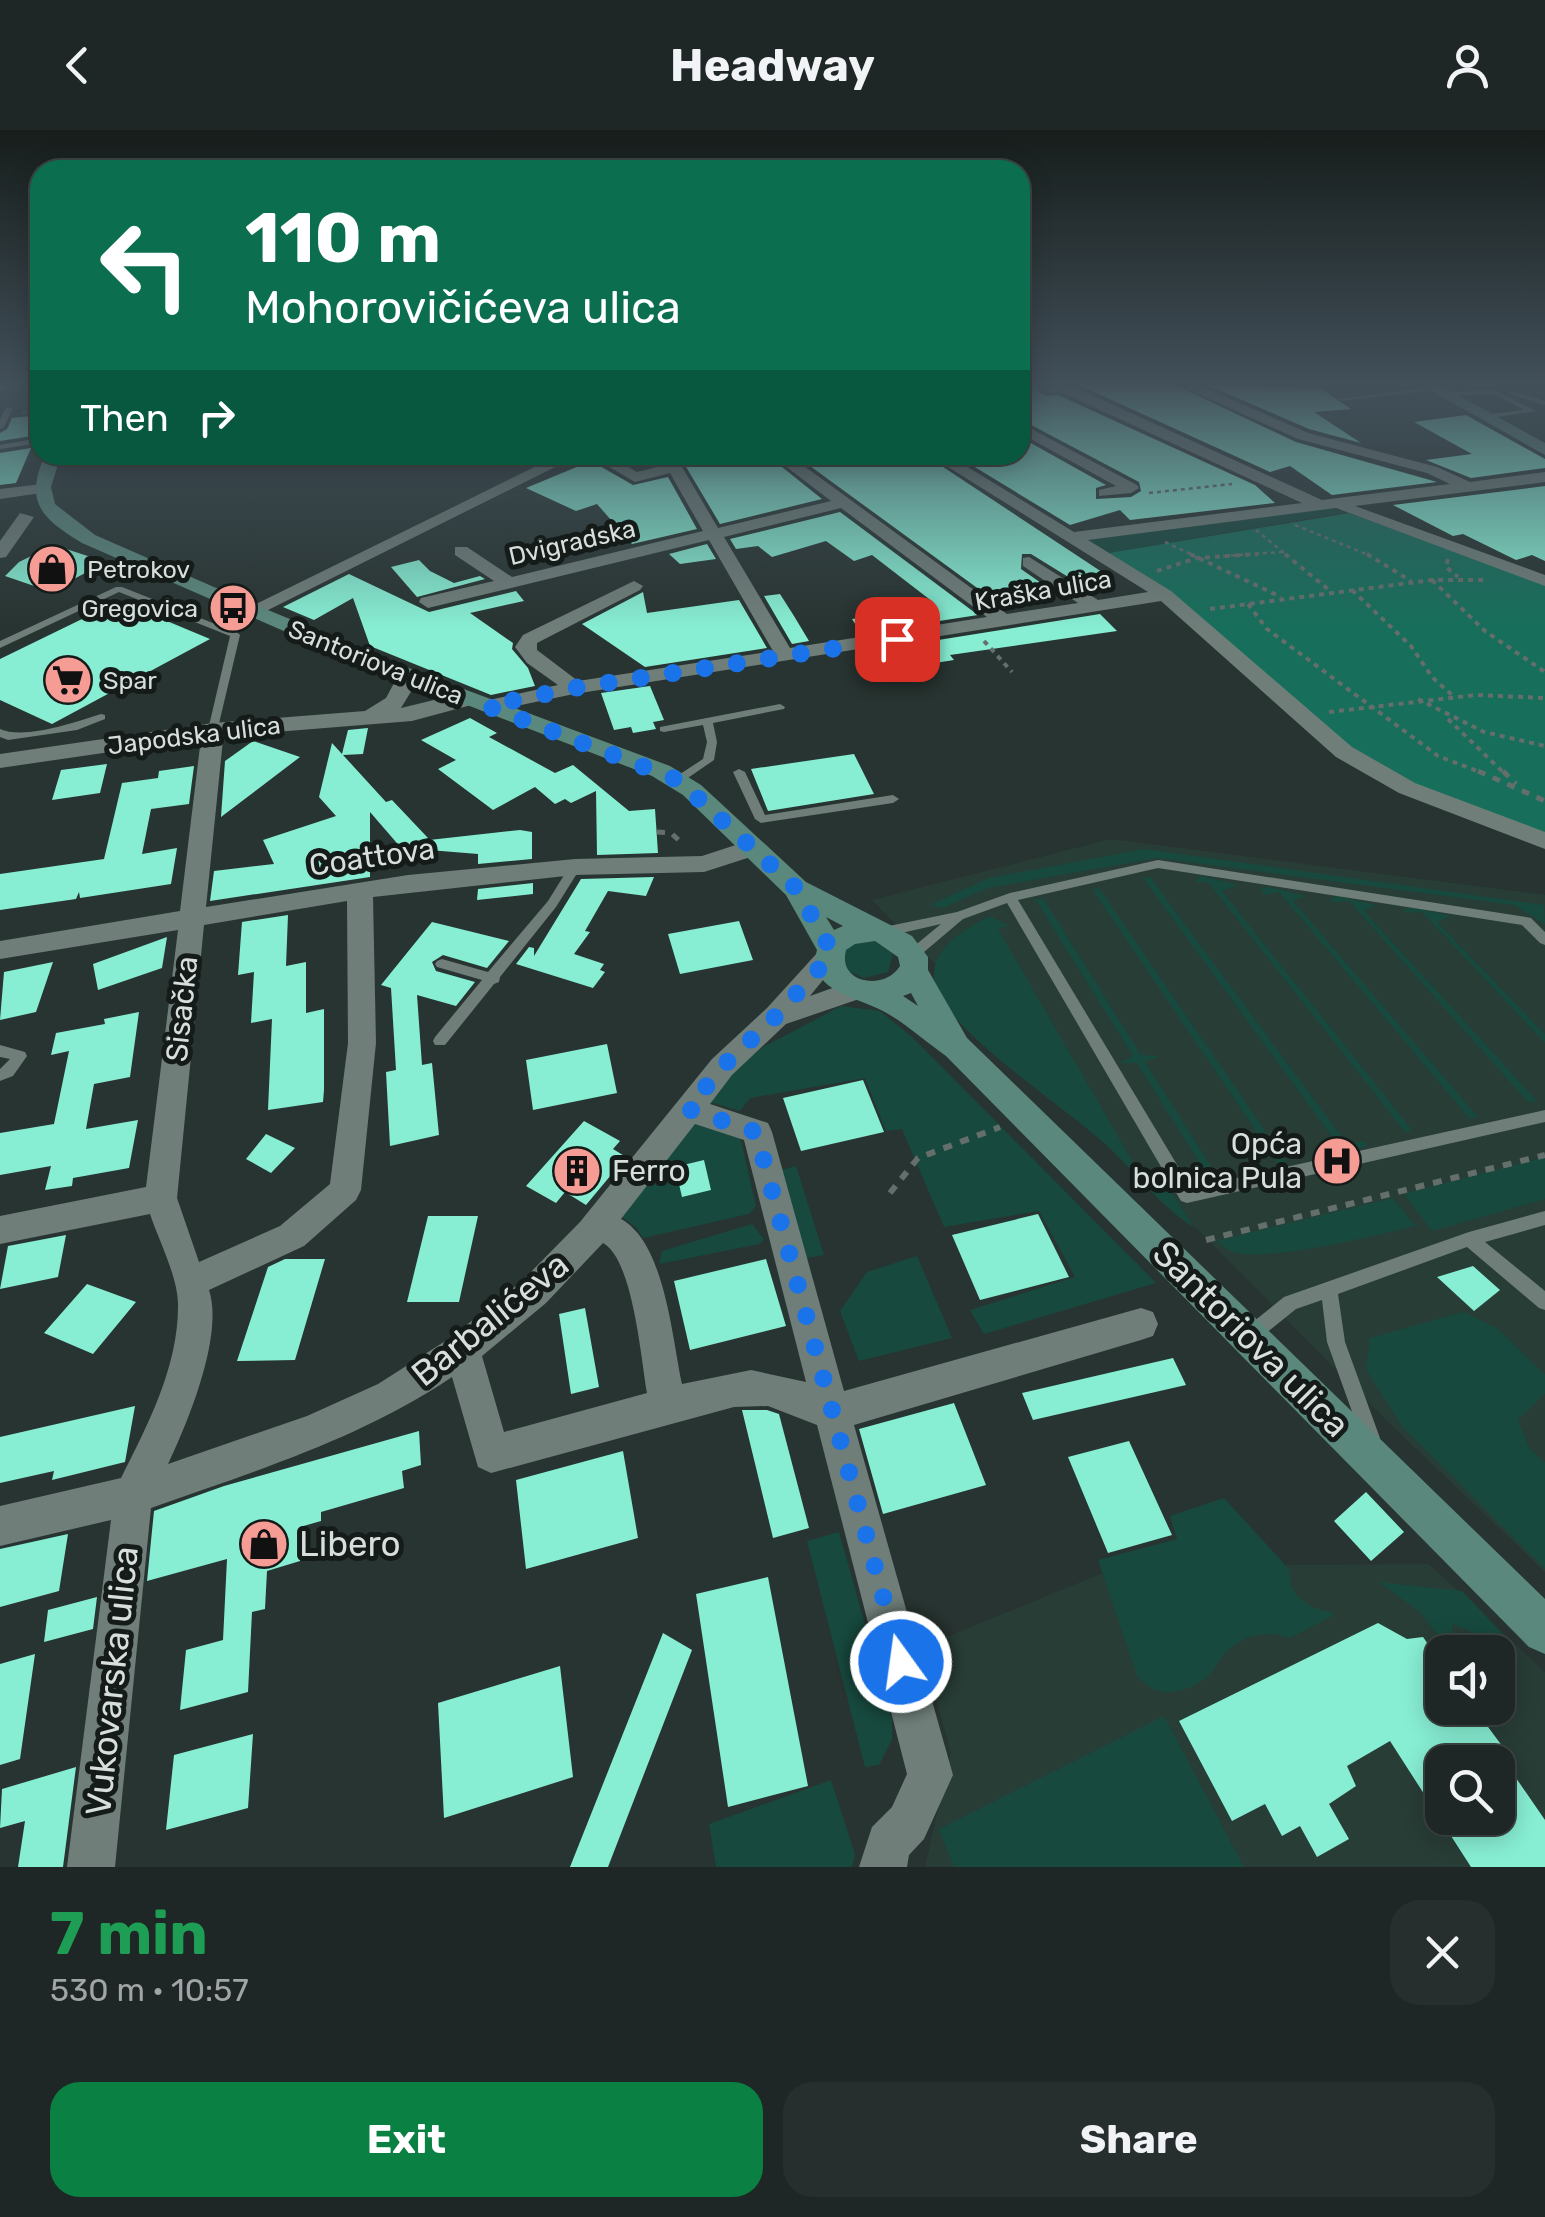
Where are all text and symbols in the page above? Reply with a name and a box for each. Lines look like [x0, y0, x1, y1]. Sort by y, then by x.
icon: back [50, 38, 105, 93]
icon: person [1440, 38, 1495, 93]
text: Headway [670, 39, 875, 92]
text: 110 m [245, 197, 441, 280]
icon: left [80, 200, 210, 330]
text: Mohorovičićeva ulica [245, 281, 681, 334]
icon: right [189, 390, 244, 445]
text: Then [80, 395, 169, 441]
street label: Dvigradska [506, 514, 638, 571]
shop icon: Petrokov [26, 543, 78, 595]
place label: Petrokov [87, 555, 190, 584]
street label: Kraška ulica [973, 564, 1114, 617]
bus stop icon: Gregovica [207, 582, 259, 634]
place label: Gregovica [81, 594, 198, 623]
pin [855, 597, 940, 682]
icon: arrive [870, 612, 925, 667]
street label: Santoriova ulica [284, 614, 467, 711]
supermarket icon: Spar [42, 654, 94, 706]
place label: Spar [103, 666, 157, 695]
street label: Japodska ulica [106, 711, 282, 760]
street label: Coattova [307, 830, 437, 884]
street label: Sisačka [159, 954, 205, 1064]
place label: Opća bolnica Pula [1133, 1126, 1302, 1196]
hospital icon: Opća bolnica Pula [1311, 1135, 1363, 1187]
building icon: Ferro [551, 1145, 603, 1197]
place label: Ferro [612, 1153, 686, 1189]
street label: Santoriova ulica [1144, 1232, 1358, 1446]
street label: Barbalićeva [403, 1243, 577, 1395]
shop icon: Libero [238, 1518, 290, 1570]
place label: Libero [299, 1523, 401, 1565]
street label: Vukovarska ulica [77, 1544, 147, 1818]
position arrow [849, 1610, 953, 1714]
map controls [1425, 1635, 1515, 1835]
button: sound [1425, 1635, 1515, 1725]
button: search [1425, 1745, 1515, 1835]
text: 7 min [50, 1898, 208, 1969]
button: close [1390, 1900, 1495, 2005]
text: 530 m · 10:57 [50, 1971, 249, 2009]
button: Exit [50, 2082, 763, 2197]
button: Share [783, 2082, 1495, 2197]

